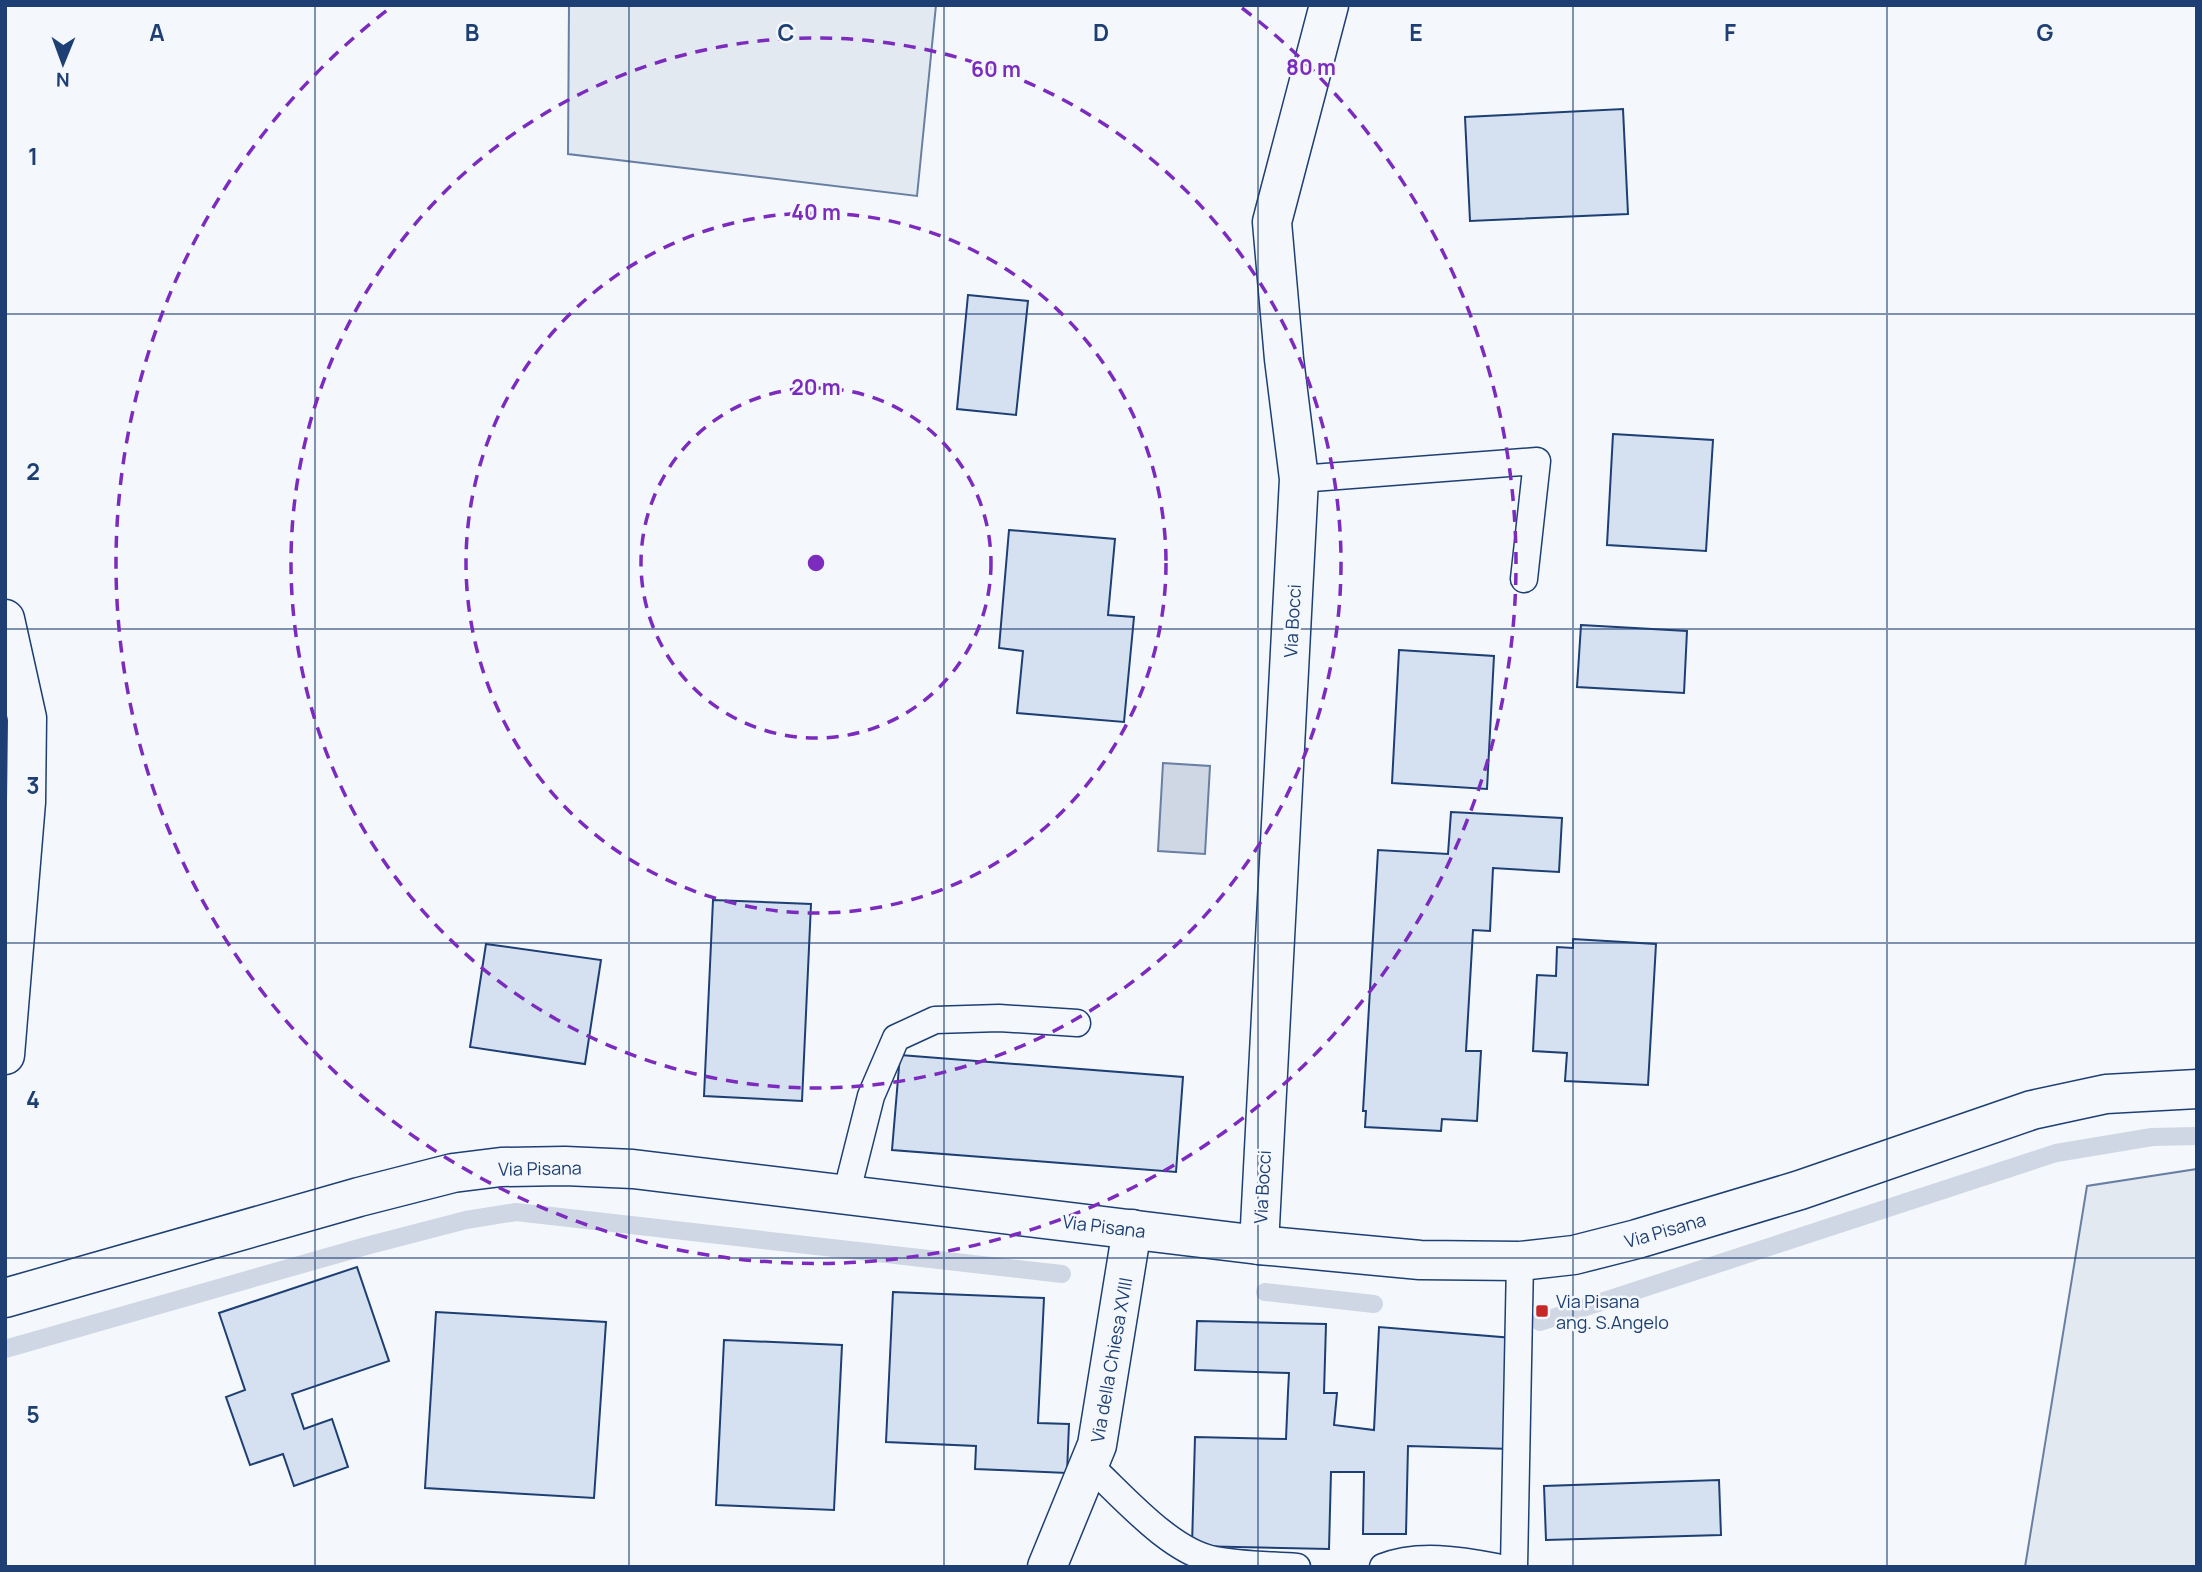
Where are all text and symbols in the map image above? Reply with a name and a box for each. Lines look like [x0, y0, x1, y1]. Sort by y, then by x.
text: A [149, 16, 165, 48]
text: B [465, 16, 479, 48]
text: C [778, 16, 795, 48]
text: D [1093, 16, 1109, 48]
text: E [1409, 16, 1423, 48]
text: F [1724, 16, 1736, 48]
text: G [2037, 16, 2054, 48]
north arrow [28, 28, 98, 98]
text: 80 m [1286, 53, 1336, 81]
text: 60 m [971, 55, 1021, 83]
text: N [56, 67, 70, 93]
text: 1 [28, 140, 38, 172]
text: 40 m [791, 198, 841, 226]
text: 20 m [791, 373, 841, 401]
text: 2 [26, 455, 40, 487]
centre of rings [804, 551, 828, 575]
street label: Via Bocci [1278, 584, 1306, 658]
text: 3 [26, 769, 40, 801]
text: 4 [26, 1083, 40, 1115]
street label: Via Bocci [1248, 1150, 1276, 1224]
street label: Via Pisana [498, 1155, 582, 1181]
street label: Via Pisana [1622, 1207, 1708, 1253]
street label: Via Pisana [1061, 1209, 1147, 1243]
street label: Via della Chiesa XVIII [1085, 1276, 1137, 1444]
place label: Via Pisana ang. S.Angelo [1556, 1289, 1669, 1334]
marker: Via Pisana ang. S.Angelo [1534, 1303, 1550, 1319]
text: 5 [26, 1398, 40, 1430]

